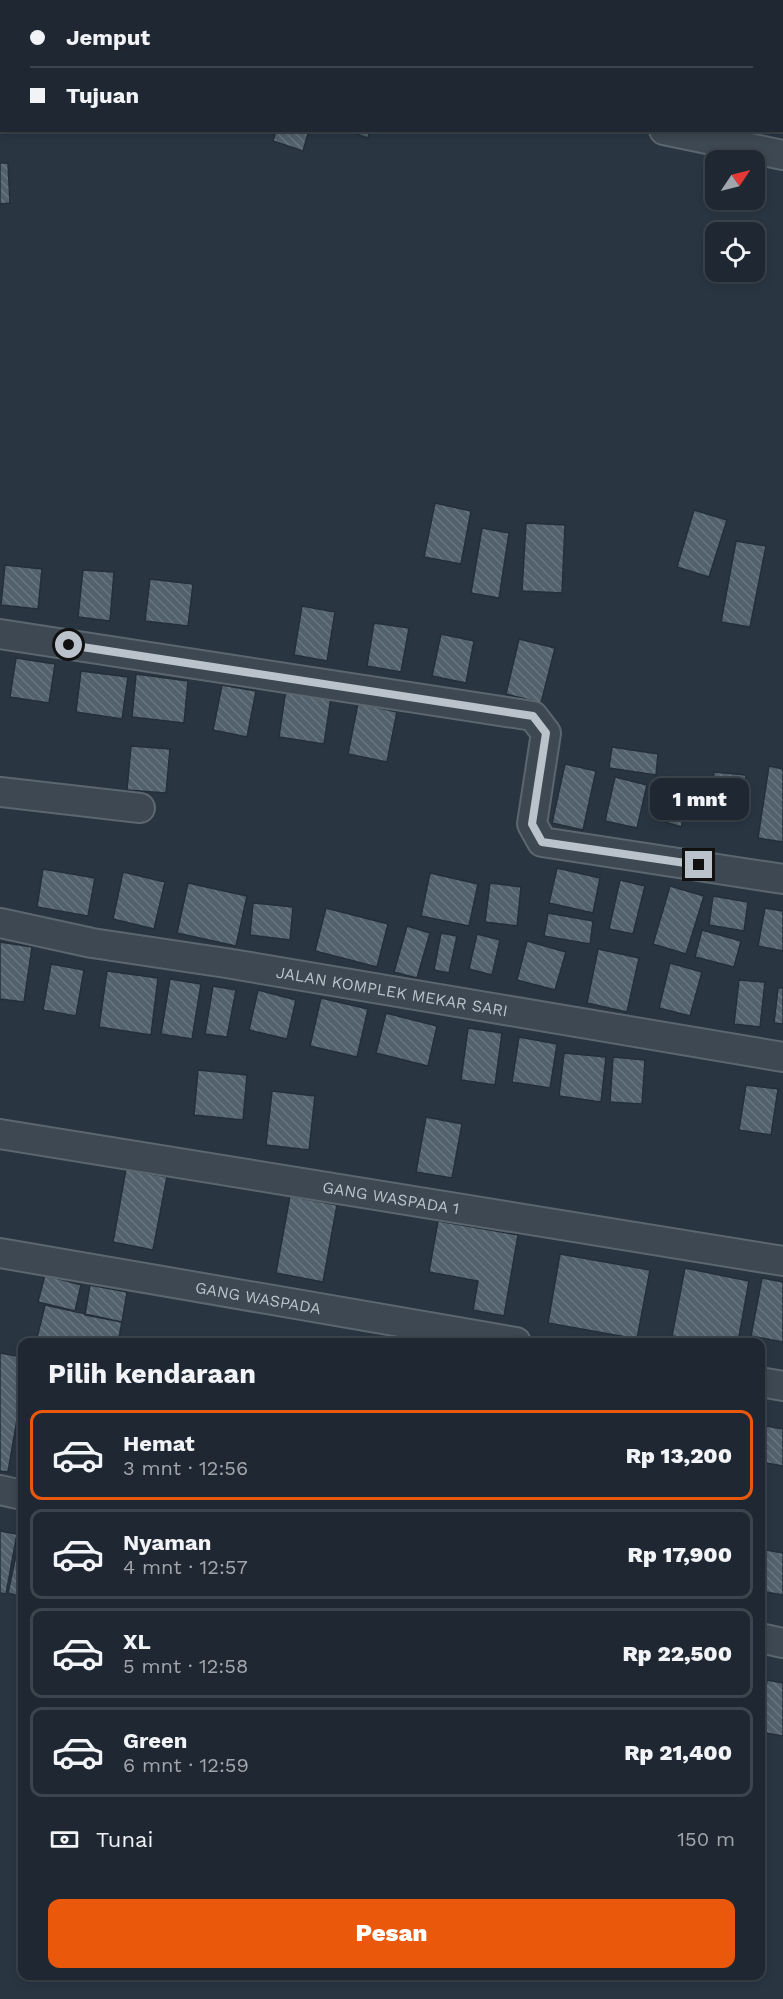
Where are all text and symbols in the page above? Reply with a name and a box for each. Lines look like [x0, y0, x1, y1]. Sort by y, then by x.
text: Jemput [66, 25, 150, 50]
text: Tujuan [66, 83, 139, 108]
north arrow [705, 150, 765, 210]
map controls [705, 150, 765, 282]
button: locate [705, 222, 765, 282]
route start [55, 631, 82, 658]
callout: 1 mnt [650, 778, 748, 820]
text: 1 mnt [672, 787, 727, 811]
route end [685, 851, 712, 878]
street label: JALAN KOMPLEK MEKAR SARI [275, 963, 509, 1020]
street label: GANG WASPADA 1 [321, 1177, 460, 1218]
street label: GANG WASPADA [194, 1278, 323, 1318]
text: Pilih kendaraan [48, 1358, 256, 1390]
icon: car [51, 1428, 105, 1482]
text: Hemat [123, 1431, 195, 1456]
text: Rp 13,200 [626, 1443, 732, 1468]
text: 3 mnt · 12:56 [123, 1456, 248, 1480]
icon: car [51, 1527, 105, 1581]
text: Nyaman [123, 1530, 211, 1555]
text: Rp 17,900 [628, 1542, 732, 1567]
text: 4 mnt · 12:57 [123, 1555, 248, 1579]
icon: car [51, 1626, 105, 1680]
text: XL [123, 1629, 151, 1654]
text: Rp 22,500 [623, 1641, 732, 1666]
text: 5 mnt · 12:58 [123, 1654, 248, 1678]
icon: car [51, 1725, 105, 1779]
text: Green [123, 1728, 187, 1753]
text: Rp 21,400 [624, 1740, 732, 1765]
text: 6 mnt · 12:59 [123, 1753, 249, 1777]
icon: cash [48, 1823, 81, 1856]
text: Tunai [96, 1827, 153, 1852]
text: 150 m [677, 1827, 735, 1851]
button: Pesan [48, 1899, 735, 1968]

